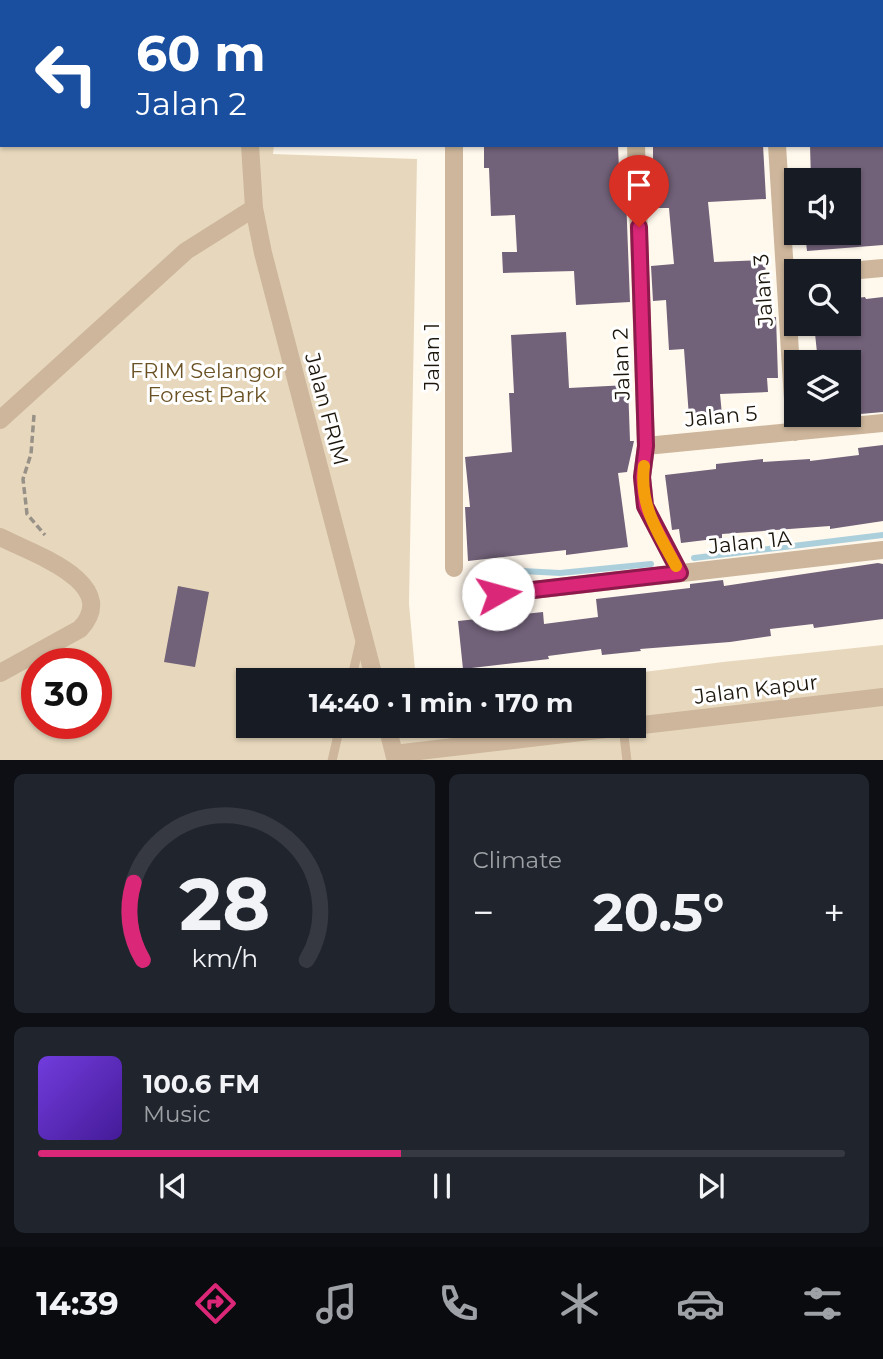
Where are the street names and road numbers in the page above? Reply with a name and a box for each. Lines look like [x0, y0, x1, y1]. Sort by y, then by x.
street label: Jalan 3 [748, 253, 778, 328]
street label: Jalan 1 [419, 323, 444, 392]
street label: Jalan 2 [607, 327, 635, 402]
street label: Jalan FRIM [300, 349, 354, 468]
street label: Jalan 5 [683, 400, 758, 432]
street label: Jalan 1A [706, 525, 794, 559]
street label: Jalan Kapur [692, 669, 819, 709]

